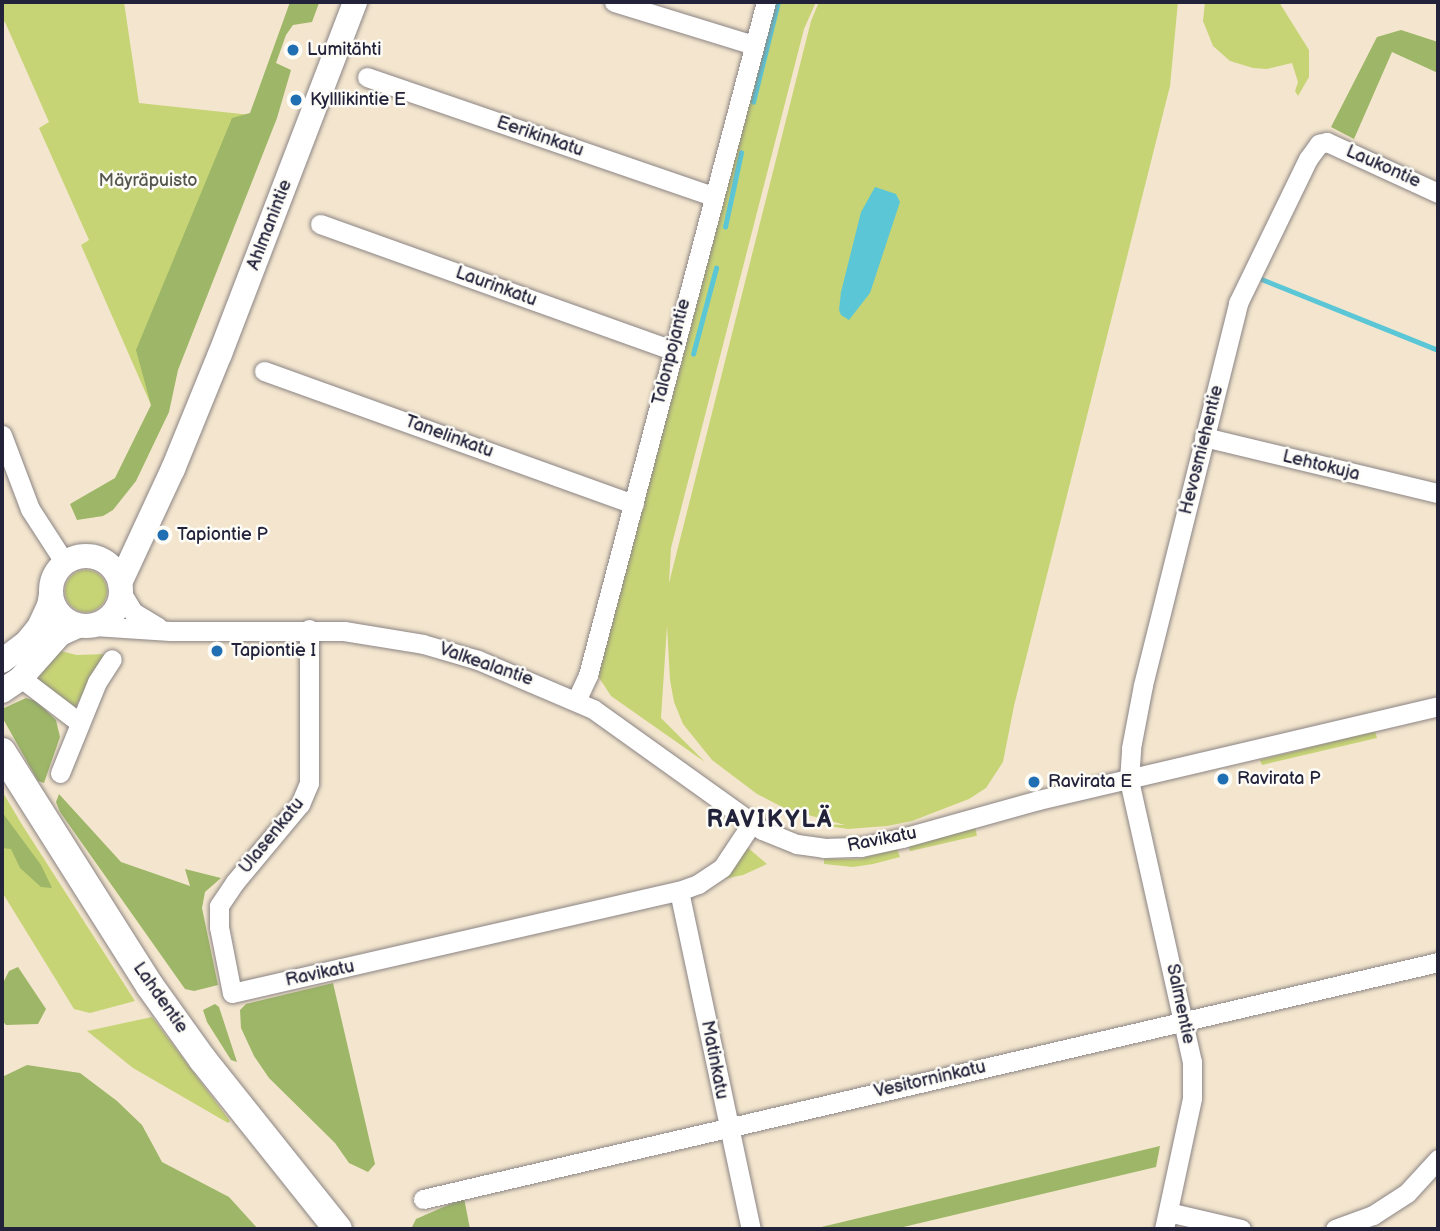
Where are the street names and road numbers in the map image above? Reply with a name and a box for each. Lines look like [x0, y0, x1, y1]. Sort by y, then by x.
street label: Eerikinkatu [494, 112, 586, 162]
street label: Laukontie [1342, 141, 1424, 193]
street label: Ahlmanintie [243, 177, 297, 273]
street label: Laurinkatu [452, 262, 540, 312]
street label: Talonpojantie [648, 297, 696, 407]
street label: Hevosmiehentie [1176, 383, 1228, 517]
street label: Tanelinkatu [402, 411, 496, 463]
street label: Lehtokuja [1280, 446, 1362, 486]
street label: Valkealantie [436, 639, 536, 691]
street label: Ulasenkatu [235, 794, 309, 878]
street label: Ravikatu [846, 823, 918, 857]
street label: Ravikatu [284, 956, 356, 992]
street label: Lahdentie [128, 958, 192, 1038]
street label: Salmentie [1161, 962, 1199, 1046]
street label: Matinkatu [696, 1019, 732, 1101]
street label: Vesitorninkatu [872, 1057, 988, 1103]

